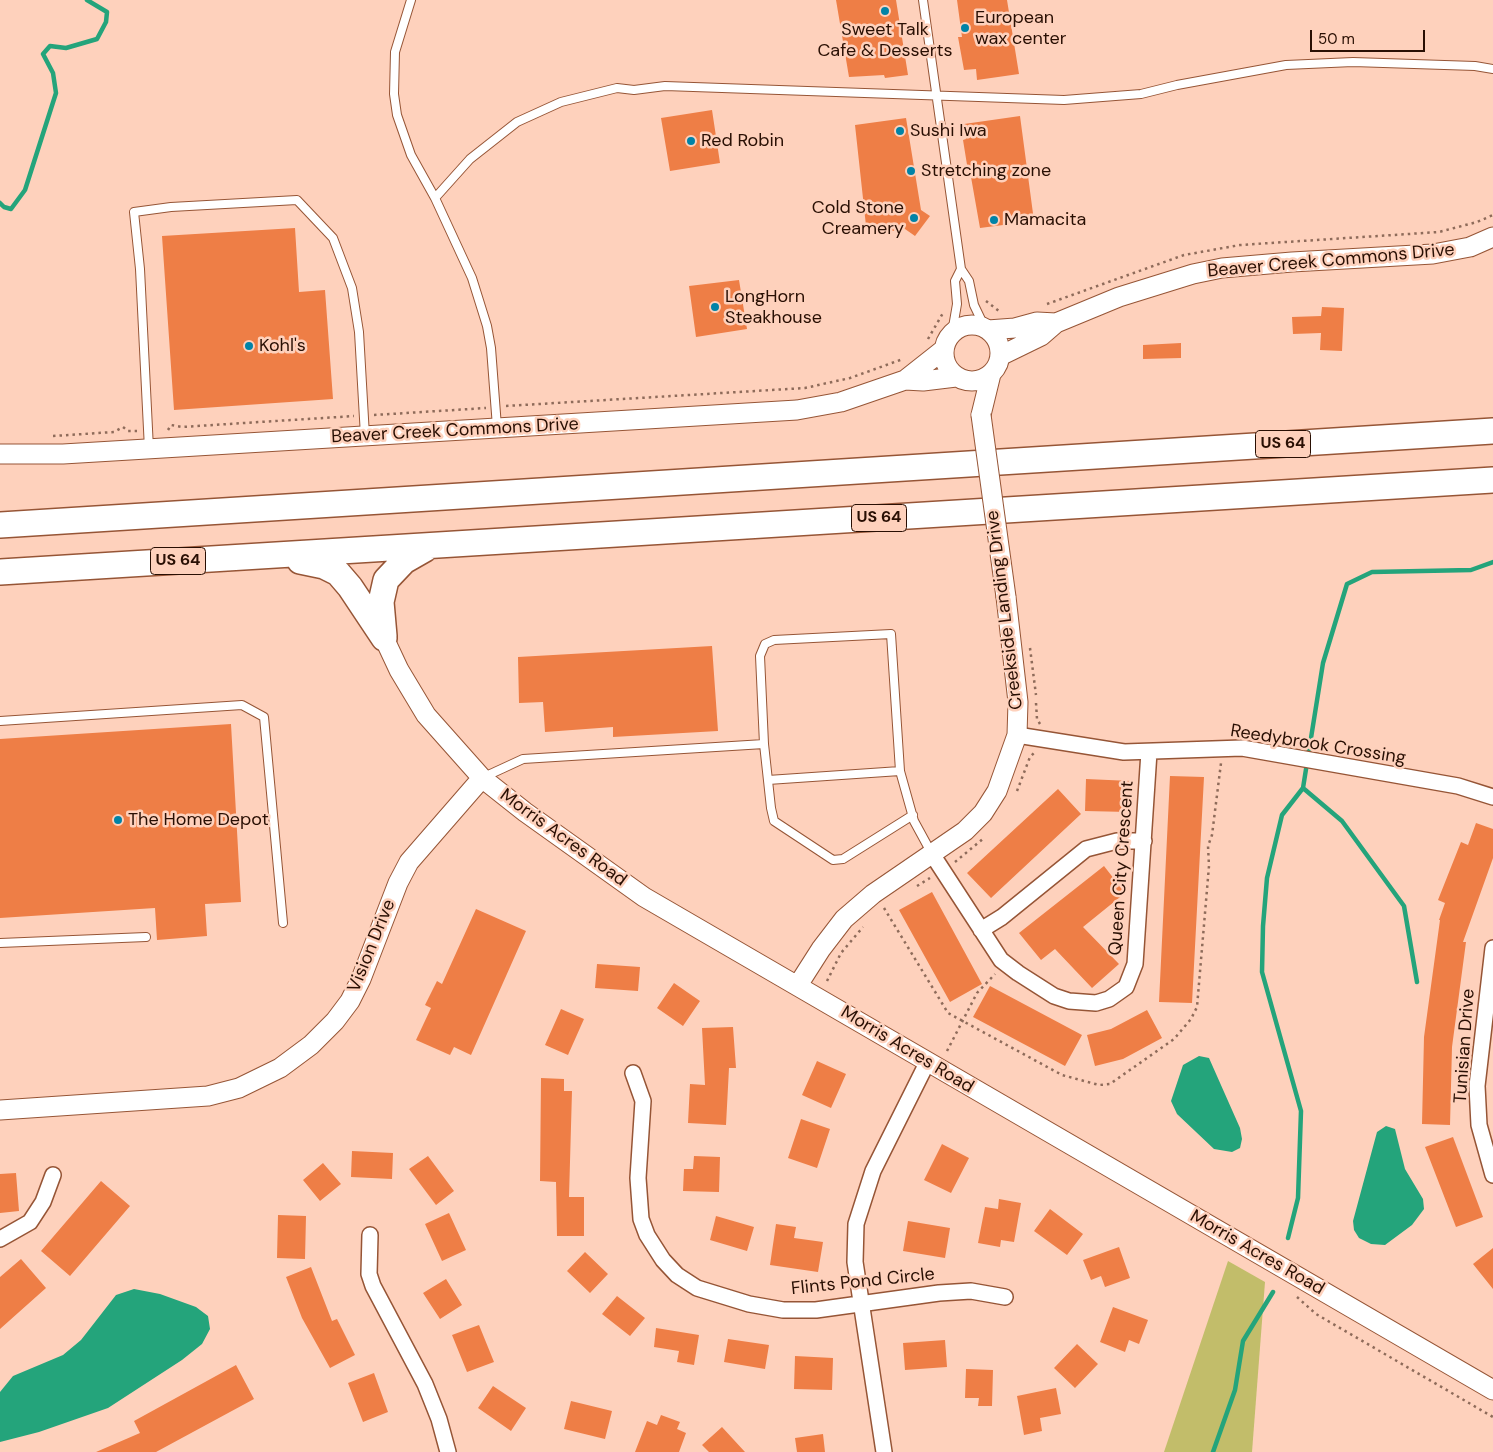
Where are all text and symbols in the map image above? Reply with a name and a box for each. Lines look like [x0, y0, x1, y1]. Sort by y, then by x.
marker: Sweet Talk Cafe & Desserts [879, 5, 891, 17]
place label: European wax center [975, 7, 1066, 50]
place label: Sweet Talk Cafe & Desserts [817, 19, 953, 62]
scale bar [1313, 20, 1428, 52]
marker: European wax center [959, 22, 971, 34]
text: 50 m [1318, 29, 1355, 49]
place label: Sushi Iwa [910, 120, 987, 142]
marker: Sushi Iwa [894, 125, 906, 137]
place label: Red Robin [701, 130, 784, 152]
marker: Red Robin [685, 135, 697, 147]
place label: Stretching zone [921, 160, 1051, 182]
marker: Stretching zone [905, 165, 917, 177]
place label: Cold Stone Creamery [812, 197, 904, 240]
place label: Mamacita [1004, 209, 1086, 231]
marker: Cold Stone Creamery [908, 212, 920, 224]
marker: Mamacita [988, 214, 1000, 226]
street label: Beaver Creek Commons Drive [1207, 239, 1455, 283]
place label: LongHorn Steakhouse [725, 286, 822, 328]
marker: LongHorn Steakhouse [709, 301, 721, 313]
place label: Kohl's [259, 335, 306, 357]
marker: Kohl's [243, 340, 255, 352]
street label: Beaver Creek Commons Drive [331, 414, 579, 448]
road number: US 64 [1256, 430, 1310, 458]
road number: US 64 [852, 504, 906, 532]
street label: Creekside Landing Drive [982, 509, 1028, 711]
road number: US 64 [150, 548, 206, 574]
street label: Reedybrook Crossing [1229, 720, 1407, 770]
street label: Queen City Crescent [1105, 780, 1139, 956]
street label: Morris Acres Road [495, 785, 631, 891]
place label: The Home Depot [128, 809, 269, 831]
marker: The Home Depot [112, 814, 124, 826]
street label: Vision Drive [344, 896, 400, 996]
street label: Tunisian Drive [1450, 988, 1480, 1104]
street label: Morris Acres Road [837, 1002, 977, 1098]
street label: Morris Acres Road [1186, 1206, 1328, 1300]
street label: Flints Pond Circle [790, 1264, 936, 1300]

